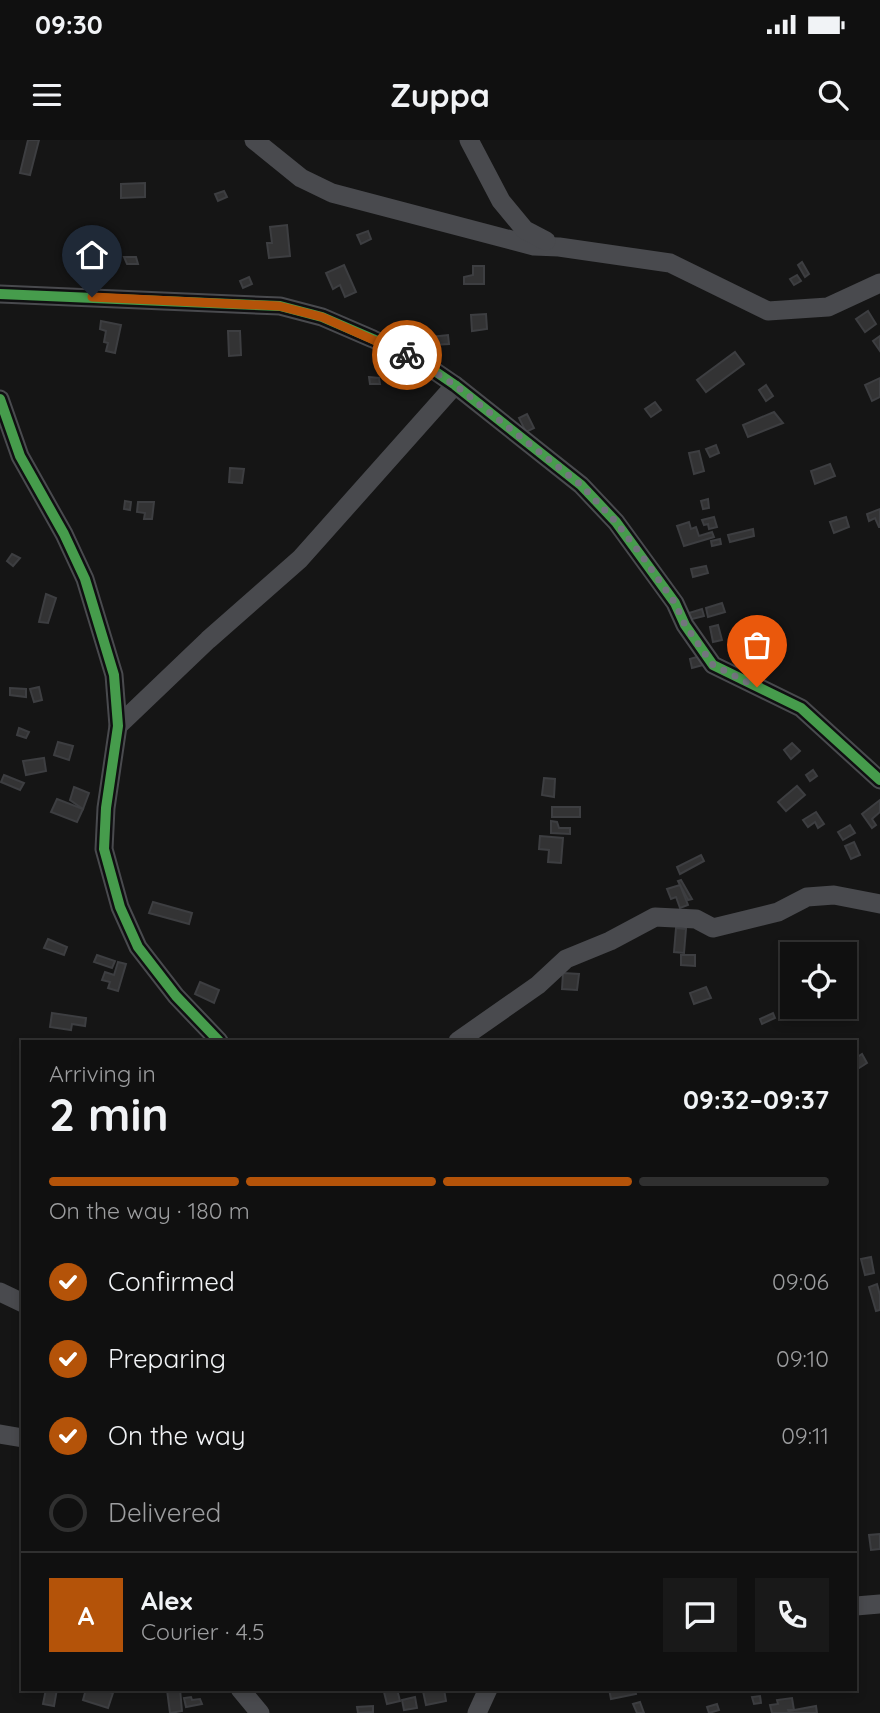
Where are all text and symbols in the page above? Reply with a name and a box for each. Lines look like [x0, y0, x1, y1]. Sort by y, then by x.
text: 09:30 [35, 8, 103, 41]
text: Zuppa [390, 75, 490, 115]
icon: menu [28, 76, 66, 114]
icon: search [814, 76, 852, 114]
pin [62, 225, 122, 297]
icon: home [73, 236, 111, 274]
courier [372, 320, 442, 390]
icon: bike [388, 336, 426, 374]
pin [727, 615, 787, 687]
icon: bag [738, 626, 776, 664]
map controls [780, 942, 857, 1019]
button: locate [780, 942, 857, 1019]
text: Arriving in [49, 1059, 156, 1088]
text: 09:32–09:37 [683, 1083, 829, 1116]
text: 2 min [49, 1085, 169, 1143]
text: On the way · 180 m [49, 1196, 250, 1225]
icon: check [49, 1263, 87, 1301]
text: Confirmed [108, 1265, 235, 1298]
text: 09:06 [772, 1267, 829, 1296]
icon: check [49, 1340, 87, 1378]
text: Preparing [108, 1342, 226, 1375]
text: 09:10 [776, 1344, 829, 1373]
icon: check [49, 1417, 87, 1455]
text: On the way [108, 1419, 246, 1452]
text: 09:11 [781, 1421, 829, 1450]
text: Delivered [108, 1496, 221, 1529]
button: chat [663, 1578, 737, 1652]
button: phone [755, 1578, 829, 1652]
text: Alex [141, 1584, 192, 1617]
text: A [78, 1599, 94, 1632]
text: Courier · 4.5 [141, 1617, 265, 1646]

